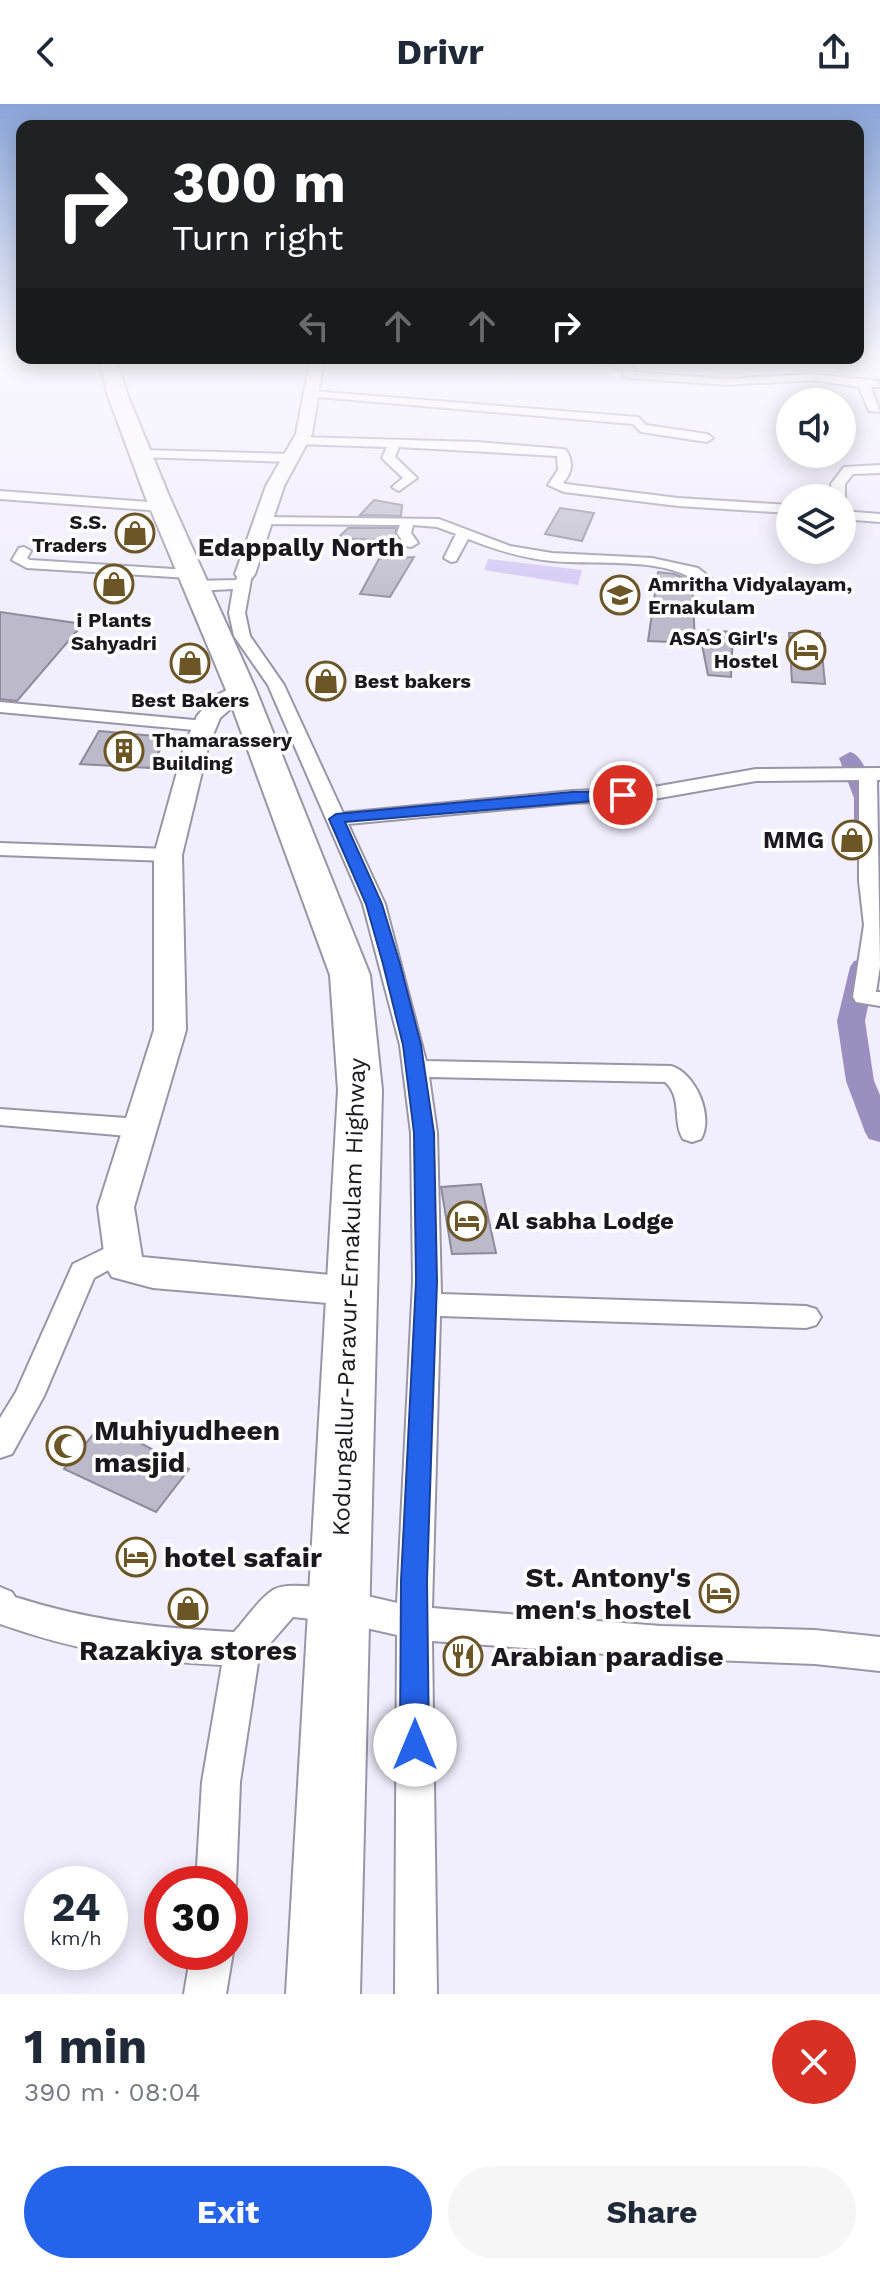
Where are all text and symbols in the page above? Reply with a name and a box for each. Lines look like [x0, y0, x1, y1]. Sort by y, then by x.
icon: back [24, 30, 68, 74]
icon: share [812, 30, 856, 74]
text: Drivr [396, 31, 484, 73]
text: 300 m [172, 150, 346, 216]
icon: right [40, 152, 144, 256]
text: Turn right [172, 217, 343, 259]
icon: left [292, 304, 336, 348]
icon: ahead [376, 304, 420, 348]
icon: ahead [460, 304, 504, 348]
icon: right [544, 304, 588, 348]
map controls [776, 388, 856, 564]
button: sound [776, 388, 856, 468]
button: layers [776, 484, 856, 564]
place label: S.S. Traders [32, 510, 107, 557]
shop icon: S.S. Traders [114, 512, 156, 554]
district label: Edappally North [198, 532, 404, 562]
shop icon: i Plants Sahyadri [93, 563, 135, 605]
place label: Amritha Vidyalayam, Ernakulam [648, 572, 852, 619]
school or university icon: Amritha Vidyalayam, Ernakulam [599, 574, 641, 616]
place label: i Plants Sahyadri [71, 608, 157, 655]
place label: ASAS Girl's Hostel [669, 626, 778, 673]
hotel icon: ASAS Girl's Hostel [785, 629, 827, 671]
shop icon: Best Bakers [169, 642, 211, 684]
shop icon: Best bakers [305, 660, 347, 702]
place label: Best bakers [354, 669, 471, 693]
place label: Best Bakers [131, 688, 249, 712]
place label: Thamarassery Building [152, 728, 293, 775]
building icon: Thamarassery Building [103, 730, 145, 772]
pin [589, 761, 657, 829]
icon: arrive [601, 773, 645, 817]
shop icon: MMG [831, 819, 873, 861]
place label: MMG [763, 826, 824, 854]
street label: Kodungallur-Paravur-Ernakulam Highway [327, 1057, 371, 1537]
hotel icon: Al sabha Lodge [446, 1200, 488, 1242]
place label: Al sabha Lodge [495, 1207, 674, 1235]
place label: Muhiyudheen masjid [94, 1414, 280, 1479]
mosque icon: Muhiyudheen masjid [45, 1425, 87, 1467]
hotel icon: hotel safair [115, 1536, 157, 1578]
place label: hotel safair [164, 1541, 322, 1574]
place label: St. Antony's men's hostel [515, 1561, 692, 1626]
hotel icon: St. Antony's men's hostel [698, 1572, 740, 1614]
shop icon: Razakiya stores [167, 1587, 209, 1629]
place label: Razakiya stores [79, 1634, 297, 1667]
restaurant icon: Arabian paradise [442, 1635, 484, 1677]
place label: Arabian paradise [491, 1640, 724, 1673]
position arrow [373, 1703, 457, 1787]
speed limit sign: 30 [144, 1866, 248, 1970]
text: 24 [51, 1884, 101, 1931]
text: km/h [50, 1926, 102, 1950]
text: 1 min [24, 2018, 147, 2075]
button: close [772, 2020, 856, 2104]
text: 390 m · 08:04 [24, 2077, 201, 2107]
button: Exit [24, 2166, 432, 2258]
button: Share [448, 2166, 856, 2258]

